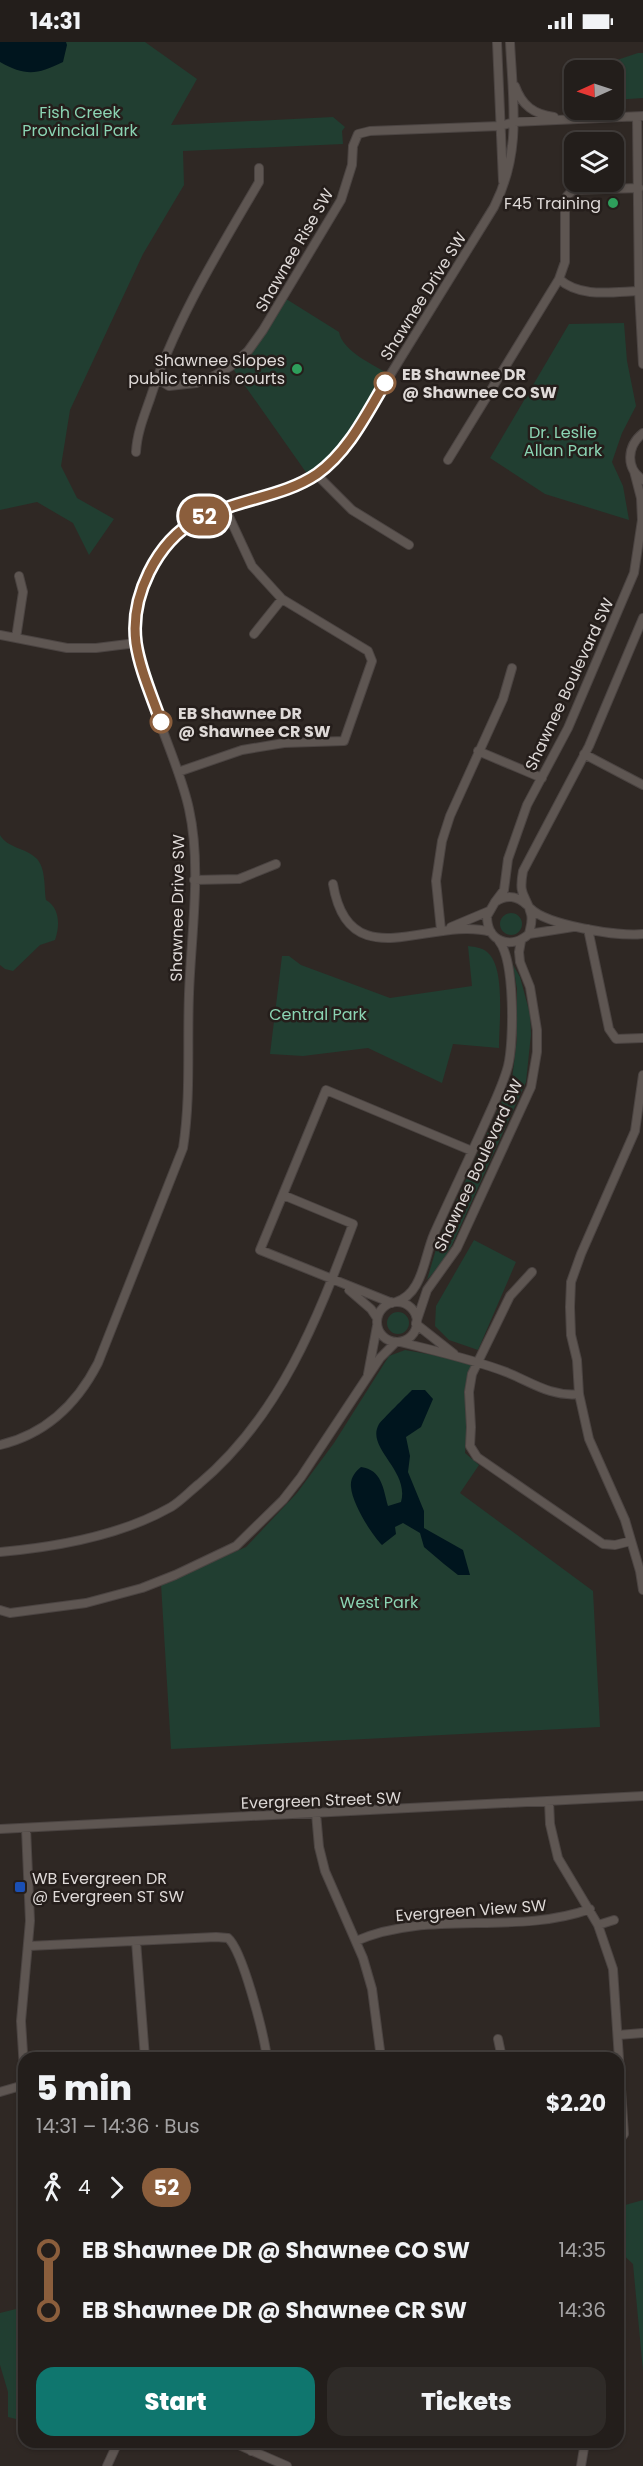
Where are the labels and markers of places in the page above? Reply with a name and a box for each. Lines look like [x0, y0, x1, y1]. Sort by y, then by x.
place label: F45 Training [504, 192, 601, 215]
marker: F45 Training [606, 196, 620, 210]
place label: Shawnee Slopes public tennis courts [128, 349, 285, 390]
marker: Shawnee Slopes public tennis courts [290, 362, 304, 376]
place label: EB Shawnee DR @ Shawnee CO SW [402, 363, 557, 404]
marker: EB Shawnee DR @ Shawnee CO SW [374, 372, 396, 394]
place label: EB Shawnee DR @ Shawnee CR SW [178, 702, 331, 743]
marker: EB Shawnee DR @ Shawnee CR SW [150, 711, 172, 733]
place label: WB Evergreen DR @ Evergreen ST SW [32, 1867, 184, 1908]
marker: WB Evergreen DR @ Evergreen ST SW [13, 1880, 27, 1894]

